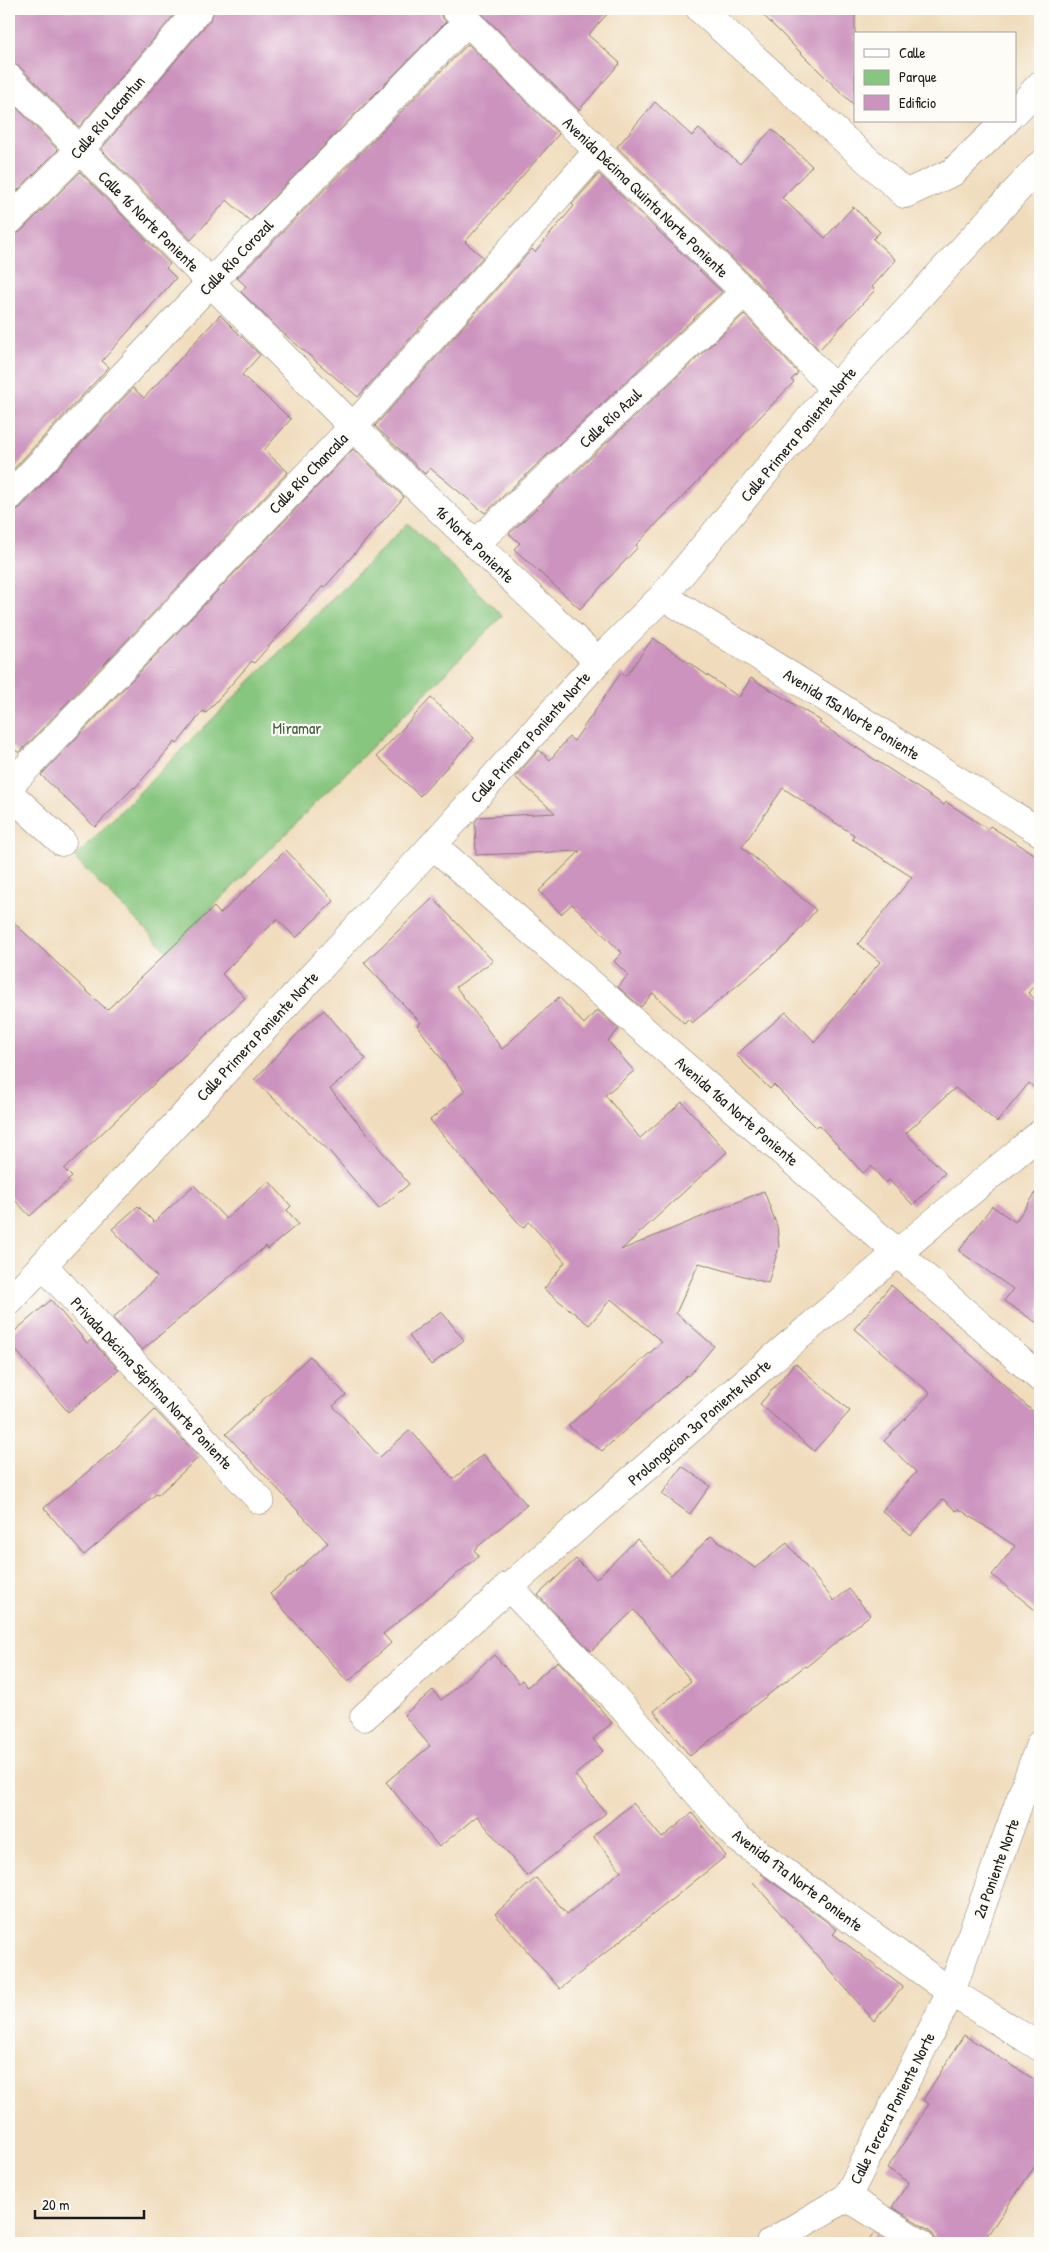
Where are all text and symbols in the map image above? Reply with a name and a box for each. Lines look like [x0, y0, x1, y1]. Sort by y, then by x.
legend [854, 32, 1016, 122]
text: Calle [899, 42, 926, 63]
text: Parque [899, 66, 937, 87]
street label: Calle Río Lacantun [65, 71, 149, 163]
text: Edificio [899, 92, 936, 113]
street label: Avenida Décima Quinta Norte Poniente [558, 112, 734, 283]
street label: Calle 16 Norte Poniente [94, 166, 205, 277]
street label: Calle Río Corozal [194, 214, 279, 300]
street label: Calle Primera Poniente Norte [735, 361, 861, 506]
street label: Calle Río Azul [574, 383, 647, 453]
street label: Calle Río Chancala [264, 428, 352, 518]
street label: 16 Norte Poniente [430, 500, 520, 588]
street label: Avenida 15a Norte Poniente [780, 663, 925, 765]
street label: Calle Primera Poniente Norte [465, 666, 595, 807]
park label: Miramar [273, 717, 321, 739]
street label: Calle Primera Poniente Norte [191, 966, 323, 1106]
street label: Avenida 16a Norte Poniente [671, 1051, 804, 1171]
street label: Privada Décima Séptima Norte Poniente [66, 1292, 238, 1475]
street label: Prolongacion 3a Poniente Norte [623, 1353, 776, 1490]
street label: 2a Poniente Norte [968, 1815, 1024, 1921]
street label: Avenida 17a Norte Poniente [728, 1824, 868, 1937]
street label: Calle Tercera Poniente Norte [844, 2028, 940, 2188]
scale bar [35, 2187, 144, 2219]
text: 20 m [42, 2194, 69, 2215]

